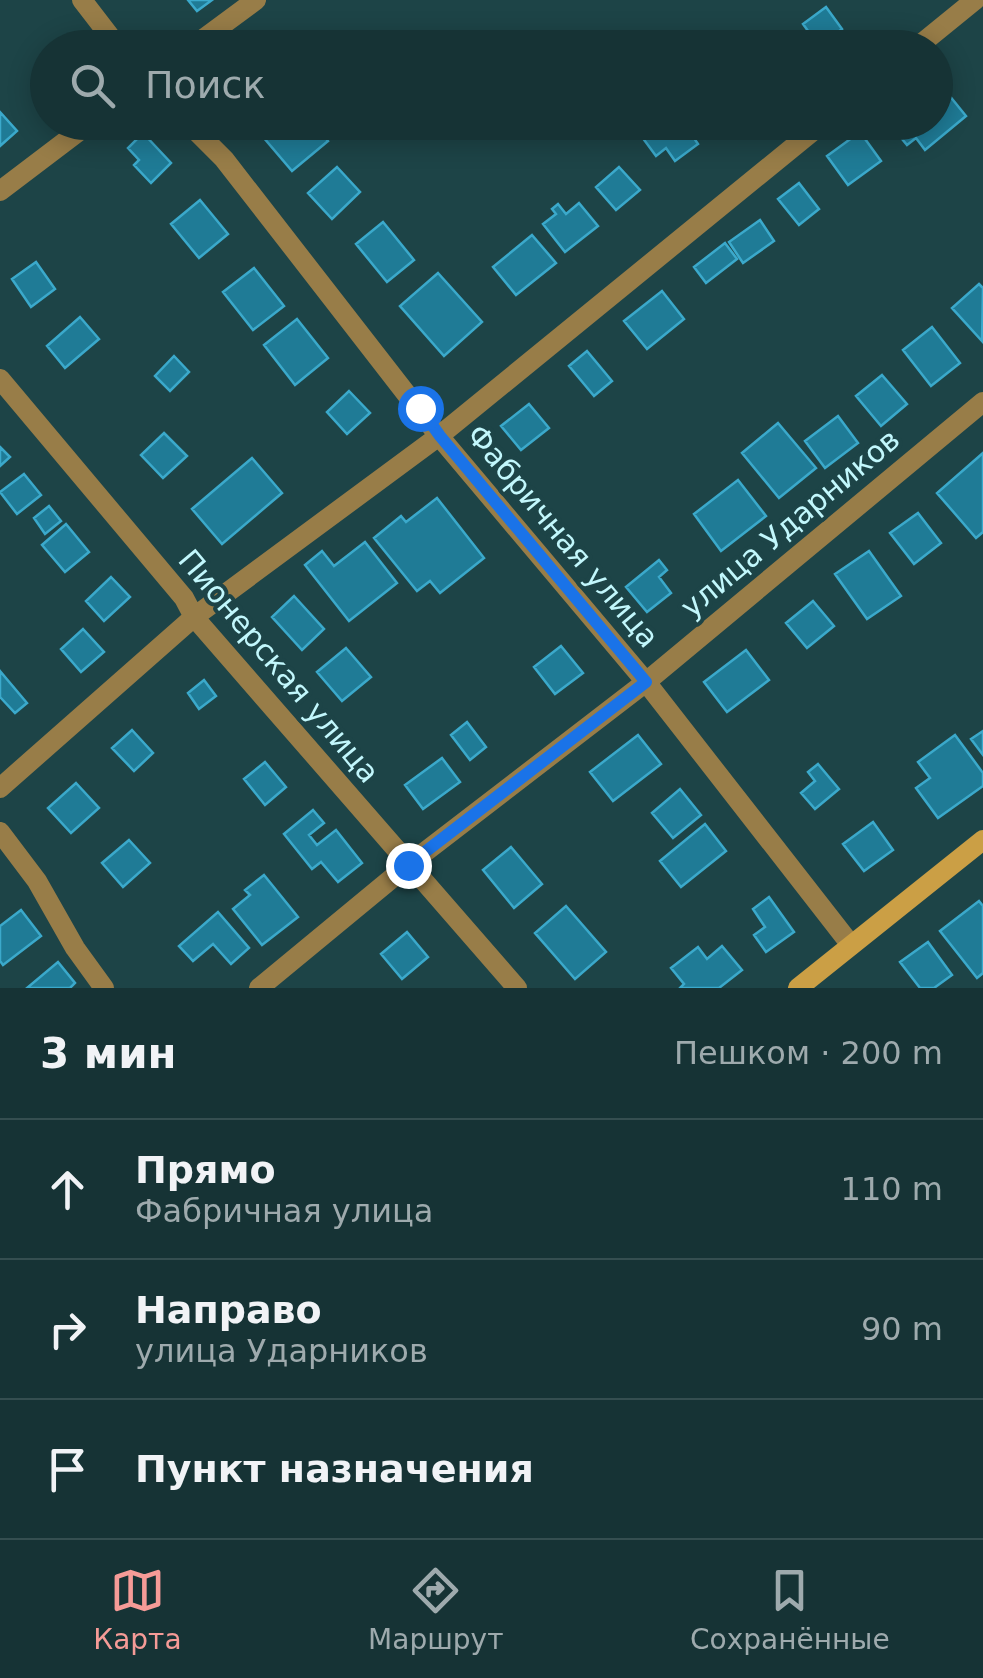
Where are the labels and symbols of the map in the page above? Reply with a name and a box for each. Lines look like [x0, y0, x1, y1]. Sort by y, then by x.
route start [398, 386, 444, 432]
street label: Фабричная улица [460, 418, 666, 654]
street label: улица Ударников [674, 421, 906, 625]
street label: Пионерская улица [171, 542, 387, 790]
route end [386, 843, 432, 889]

